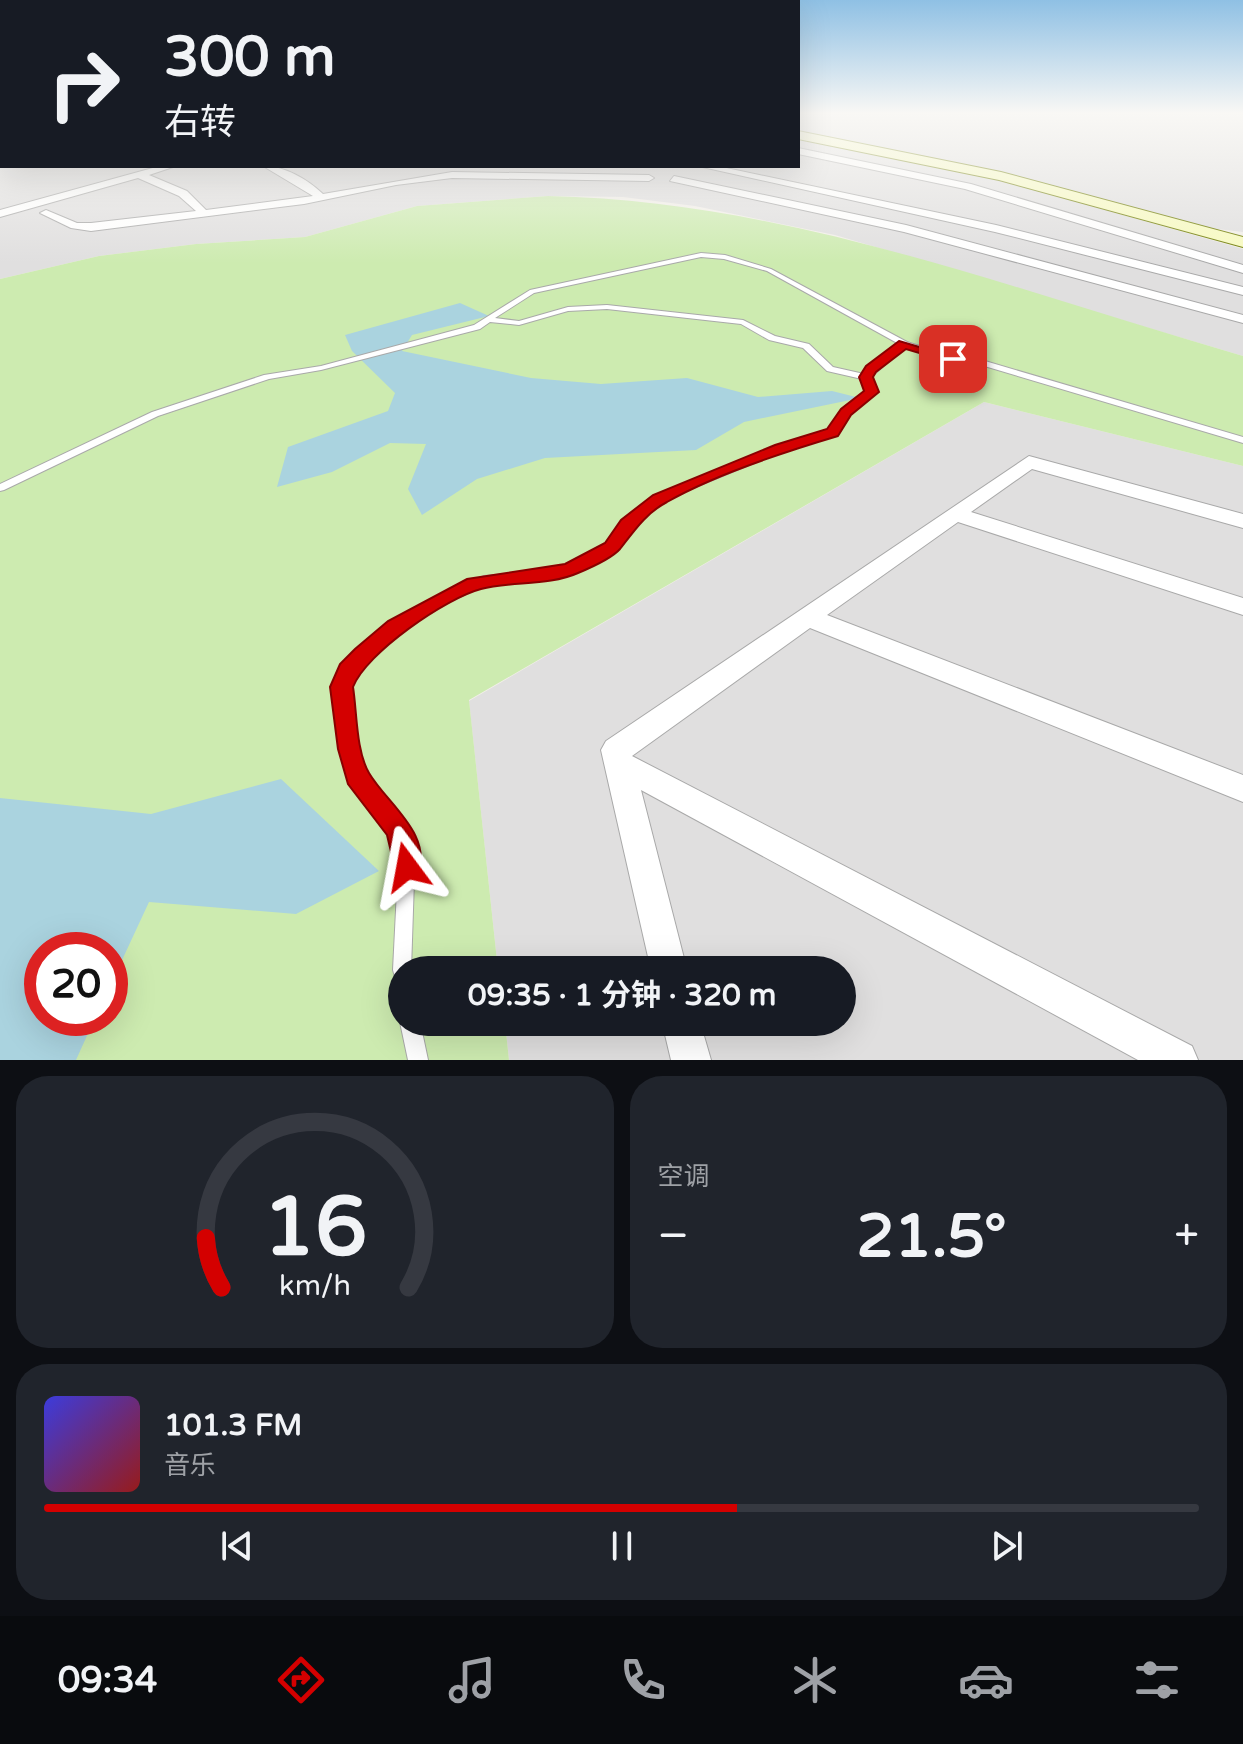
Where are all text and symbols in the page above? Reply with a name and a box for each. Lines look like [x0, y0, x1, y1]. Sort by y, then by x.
text: 300 m [164, 24, 335, 91]
icon: right [32, 32, 136, 136]
text: 右转 [164, 101, 236, 144]
pin [919, 325, 987, 393]
icon: arrive [931, 337, 975, 381]
position arrow [365, 825, 449, 909]
speed limit sign: 20 [24, 932, 128, 1036]
text: 09:35 · 1 分钟 · 320 m [468, 977, 776, 1014]
text: 空调 [658, 1161, 710, 1192]
text: 16 [263, 1178, 367, 1278]
text: 21.5° [856, 1201, 1007, 1273]
text: − [658, 1210, 689, 1263]
text: + [1174, 1210, 1199, 1263]
text: km/h [279, 1269, 351, 1303]
text: 101.3 FM [164, 1407, 302, 1444]
text: 音乐 [164, 1450, 216, 1481]
icon: previous [215, 1524, 259, 1568]
icon: pause [600, 1524, 644, 1568]
icon: next [985, 1524, 1029, 1568]
icon: directions [273, 1652, 329, 1708]
icon: music [444, 1652, 500, 1708]
icon: phone [615, 1652, 671, 1708]
icon: climate [787, 1652, 843, 1708]
icon: car [958, 1652, 1014, 1708]
icon: filters [1129, 1652, 1185, 1708]
text: 09:34 [58, 1659, 157, 1702]

